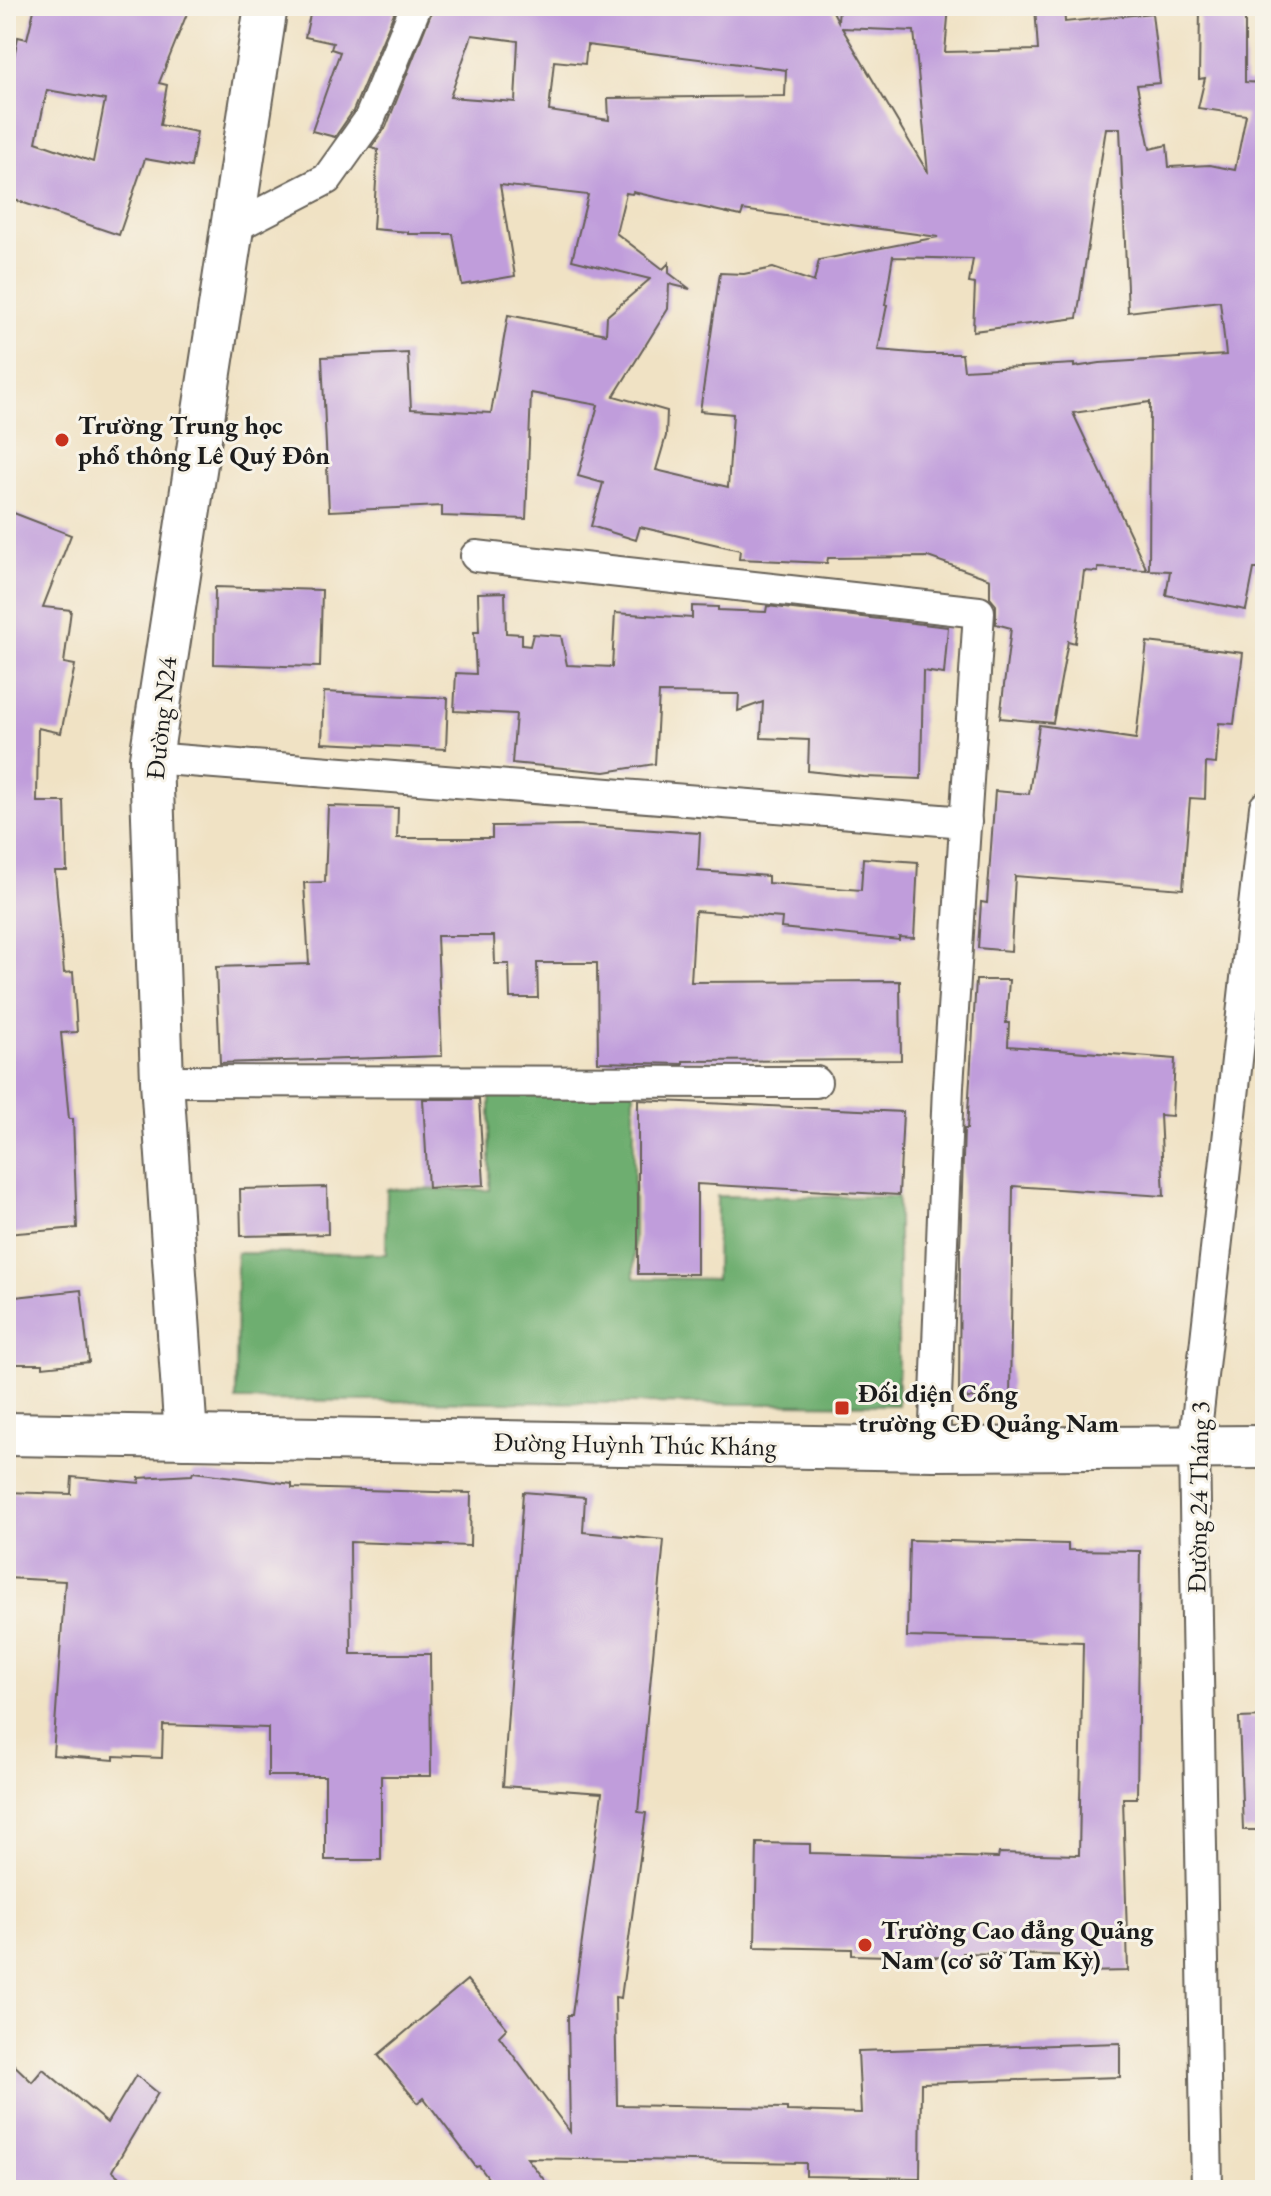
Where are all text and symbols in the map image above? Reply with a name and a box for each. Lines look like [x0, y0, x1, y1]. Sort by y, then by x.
place label: Trường Trung học phổ thông Lê Quý Đôn [78, 408, 330, 472]
marker: Trường Trung học phổ thông Lê Quý Đôn [53, 431, 71, 449]
street label: Đường N24 [138, 654, 184, 781]
place label: Đối diện Cổng trường CĐ Quảng Nam [858, 1376, 1119, 1440]
marker: Đối diện Cổng trường CĐ Quảng Nam [833, 1399, 851, 1417]
street label: Đường 24 Tháng 3 [1179, 1401, 1217, 1593]
street label: Đường Huỳnh Thúc Kháng [493, 1425, 777, 1463]
place label: Trường Cao đẳng Quảng Nam (cơ sở Tam Kỳ) [881, 1913, 1154, 1977]
marker: Trường Cao đẳng Quảng Nam (cơ sở Tam Kỳ) [856, 1936, 874, 1954]

